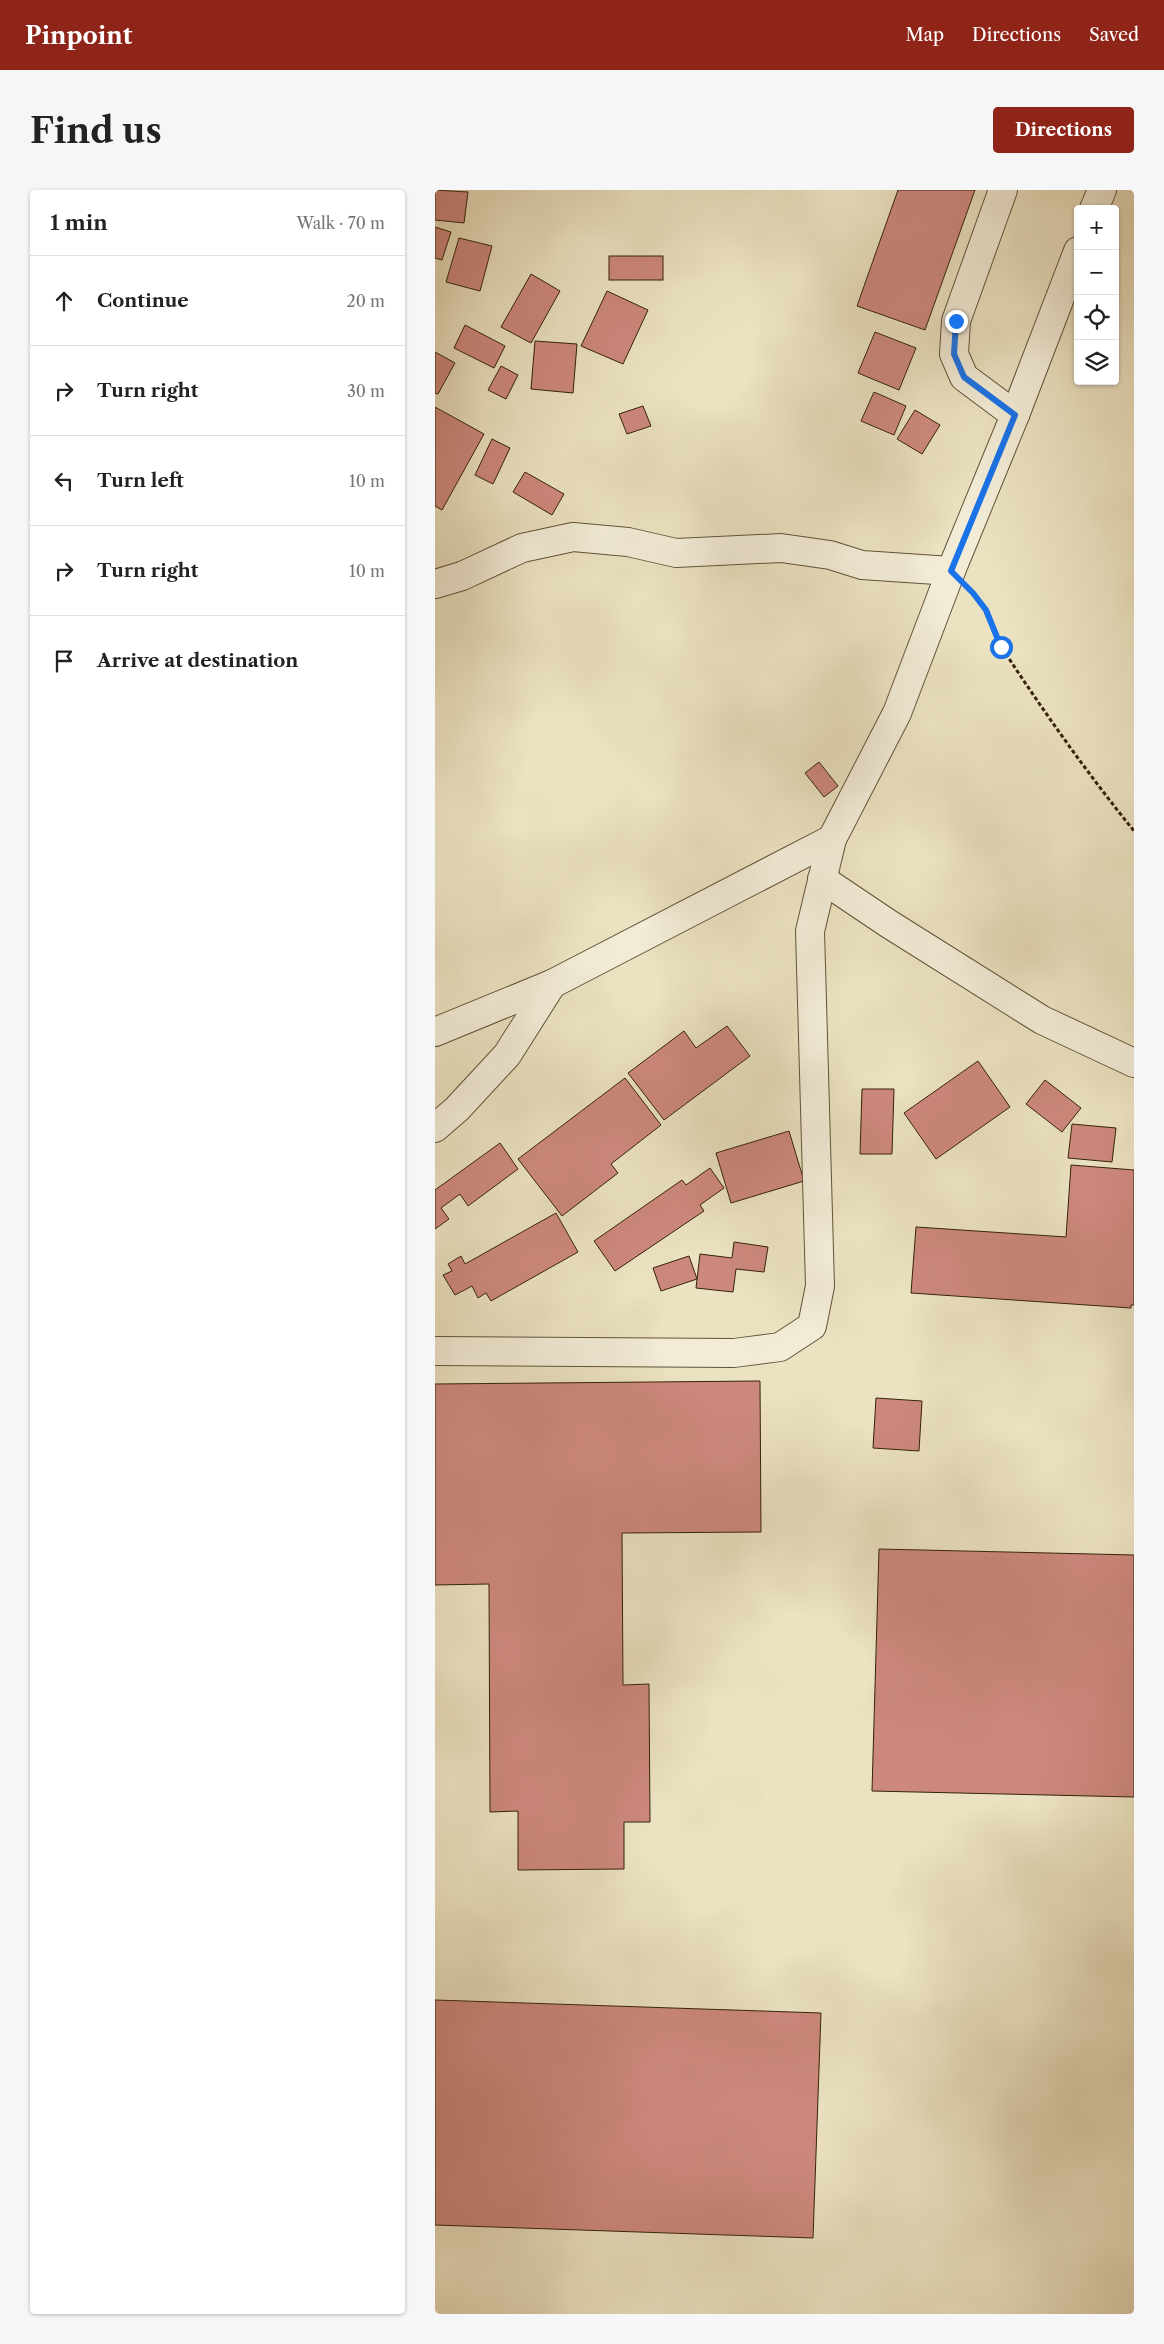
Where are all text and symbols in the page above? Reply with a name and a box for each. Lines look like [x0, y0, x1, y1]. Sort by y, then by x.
text: Pinpoint [25, 21, 132, 50]
text: Map [905, 24, 944, 46]
text: Directions [972, 24, 1061, 46]
text: Saved [1089, 24, 1139, 46]
button: Directions [993, 107, 1134, 153]
text: Find us [30, 109, 162, 152]
map controls [1074, 205, 1119, 385]
button: + [1074, 205, 1119, 250]
text: 1 min [50, 210, 108, 235]
text: Walk · 70 m [297, 213, 385, 233]
button: − [1074, 250, 1119, 295]
icon: ahead [50, 287, 78, 315]
text: Continue [97, 289, 189, 312]
text: 20 m [346, 291, 385, 311]
button: locate [1074, 295, 1119, 340]
route end [945, 310, 968, 333]
button: layers [1074, 340, 1119, 385]
icon: right [50, 377, 78, 405]
text: Turn right [97, 379, 198, 402]
text: 30 m [347, 381, 385, 401]
icon: left [50, 467, 78, 495]
text: Turn left [97, 469, 184, 492]
text: 10 m [349, 471, 385, 491]
icon: right [50, 557, 78, 585]
text: Turn right [97, 559, 198, 582]
text: 10 m [349, 561, 385, 581]
route start [990, 636, 1013, 659]
icon: arrive [50, 647, 78, 675]
text: Arrive at destination [97, 649, 298, 672]

